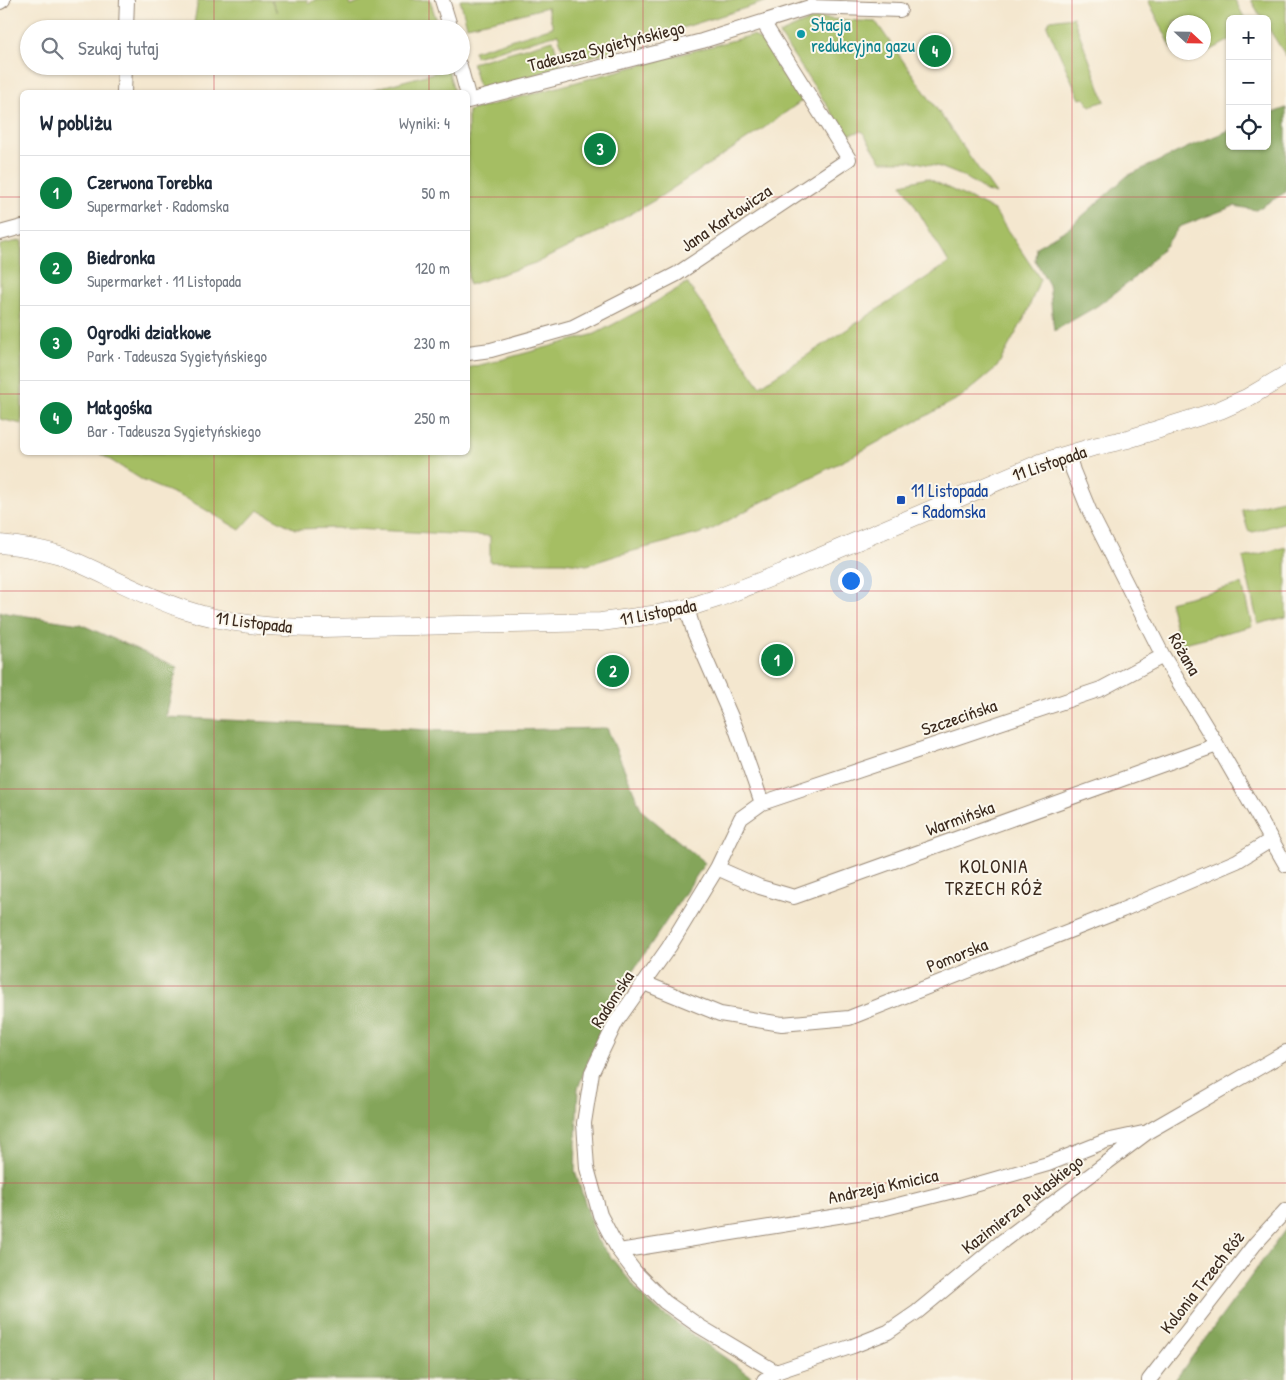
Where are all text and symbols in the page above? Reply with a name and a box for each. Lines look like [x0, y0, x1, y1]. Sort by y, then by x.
place label: Stacja redukcyjna gazu [811, 12, 915, 58]
street label: Tadeusza Sygietyńskiego [525, 14, 687, 78]
north arrow [1166, 15, 1211, 60]
map controls [1226, 15, 1271, 150]
button: + [1226, 15, 1271, 60]
search box [20, 20, 470, 75]
marker: Stacja redukcyjna gazu [795, 28, 807, 40]
pin: 4 [919, 32, 951, 70]
icon: search [38, 34, 66, 62]
text: Szukaj tutaj [78, 35, 159, 61]
button: − [1226, 60, 1271, 105]
button: locate [1226, 105, 1271, 150]
text: W pobliżu [40, 108, 112, 137]
text: Wyniki: 4 [399, 112, 450, 134]
pin: 3 [584, 130, 616, 168]
text: Czerwona Torebka [87, 169, 212, 195]
street label: Jana Karłowicza [676, 178, 776, 258]
text: 1 [53, 182, 59, 204]
text: 50 m [422, 182, 450, 204]
text: Supermarket · Radomska [87, 195, 229, 217]
text: Biedronka [87, 244, 155, 270]
text: 2 [52, 257, 60, 279]
text: 120 m [415, 257, 450, 279]
text: Supermarket · 11 Listopada [87, 270, 241, 292]
text: Ogrodki działkowe [87, 319, 211, 345]
text: 3 [52, 332, 60, 354]
text: 230 m [414, 332, 450, 354]
text: Park · Tadeusza Sygietyńskiego [87, 345, 267, 367]
text: Małgośka [87, 394, 152, 420]
text: 4 [53, 407, 59, 429]
text: 250 m [414, 407, 450, 429]
text: Bar · Tadeusza Sygietyńskiego [87, 420, 261, 442]
street label: 11 Listopada [1008, 439, 1090, 487]
place label: 11 Listopada - Radomska [911, 478, 988, 524]
marker: 11 Listopada - Radomska [895, 494, 907, 506]
your location [838, 568, 864, 594]
street label: 11 Listopada [618, 592, 698, 632]
street label: 11 Listopada [214, 605, 294, 639]
street label: Różana [1163, 628, 1207, 680]
pin: 1 [761, 641, 793, 679]
pin: 2 [597, 652, 629, 690]
street label: Szczecińska [918, 692, 1000, 742]
street label: Warmińska [922, 794, 998, 842]
district label: KOLONIA TRZECH RÓŻ [945, 853, 1043, 901]
street label: Pomorska [923, 931, 991, 979]
street label: Radomska [584, 966, 640, 1032]
street label: Kazimierza Pułaskiego [956, 1149, 1088, 1259]
street label: Andrzeja Kmicica [826, 1162, 940, 1210]
street label: Kolonia Trzech Róż [1154, 1225, 1250, 1339]

